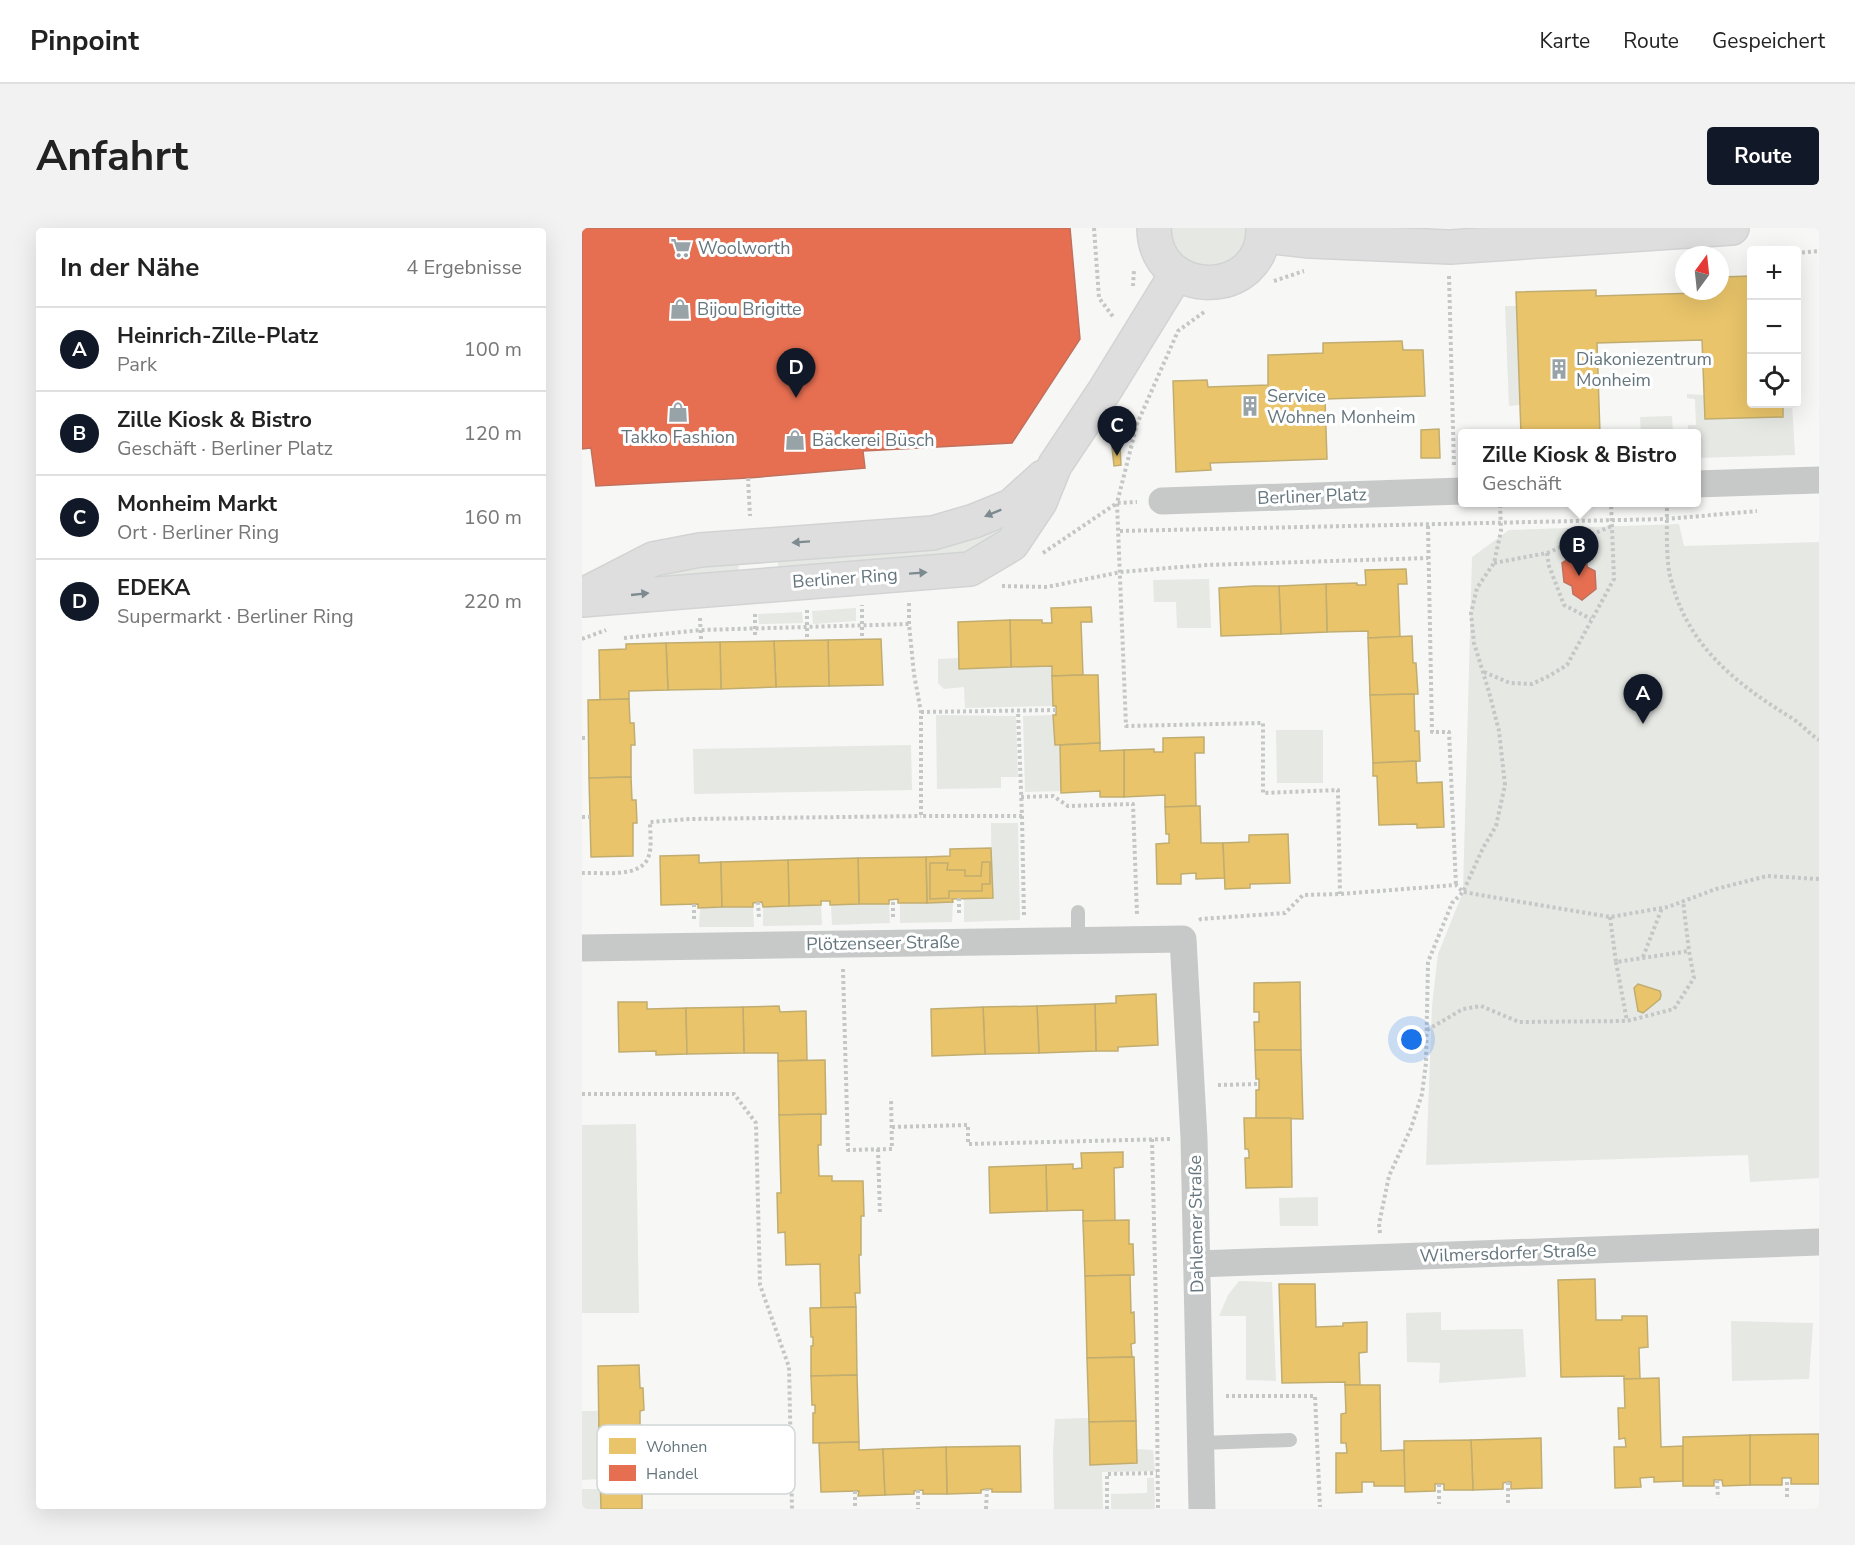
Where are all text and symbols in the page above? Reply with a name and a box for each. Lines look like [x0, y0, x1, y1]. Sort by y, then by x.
text: Pinpoint [30, 22, 139, 60]
text: Karte [1540, 27, 1590, 55]
text: Route [1623, 27, 1679, 55]
text: Gespeichert [1712, 27, 1825, 55]
button: Route [1707, 127, 1819, 185]
text: Anfahrt [36, 128, 188, 185]
supermarket icon: Woolworth [669, 236, 693, 260]
place label: Woolworth [698, 236, 790, 260]
north arrow [1675, 246, 1729, 300]
map controls [1747, 246, 1801, 408]
button: + [1747, 246, 1801, 300]
text: In der Nähe [60, 250, 199, 285]
text: 4 Ergebnisse [406, 254, 522, 281]
shop icon: Bijou Brigitte [668, 297, 692, 321]
place label: Bijou Brigitte [697, 297, 802, 321]
button: − [1747, 300, 1801, 354]
text: Heinrich-Zille-Platz [117, 321, 318, 351]
text: A [72, 336, 87, 363]
text: 100 m [464, 336, 522, 363]
place label: Diakoniezentrum Monheim [1576, 347, 1712, 392]
pin: D [776, 348, 816, 398]
text: Park [117, 351, 157, 378]
button: locate [1747, 354, 1801, 408]
building icon: Diakoniezentrum Monheim [1547, 357, 1571, 381]
place label: Service Wohnen Monheim [1267, 384, 1416, 429]
building icon: Service Wohnen Monheim [1238, 394, 1262, 418]
shop icon: Takko Fashion [666, 400, 690, 424]
text: Zille Kiosk & Bistro [117, 405, 312, 435]
pin: C [1098, 406, 1136, 456]
text: B [73, 420, 86, 447]
text: 120 m [464, 420, 522, 447]
place label: Takko Fashion [621, 425, 735, 449]
shop icon: Bäckerei Büsch [783, 428, 807, 452]
place label: Bäckerei Büsch [812, 428, 935, 452]
popup [1458, 429, 1701, 507]
text: Geschäft · Berliner Platz [117, 435, 333, 462]
text: Zille Kiosk & Bistro [1482, 440, 1677, 470]
text: Geschäft [1482, 470, 1561, 497]
street label: Berliner Platz [1257, 482, 1367, 510]
text: Monheim Markt [117, 489, 277, 519]
text: C [73, 504, 86, 531]
text: 160 m [464, 504, 522, 531]
one-way arrow [983, 508, 1001, 518]
text: Ort · Berliner Ring [117, 519, 279, 546]
pin: B [1560, 526, 1598, 576]
one-way arrow [792, 537, 811, 546]
street label: Berliner Ring [792, 562, 898, 594]
one-way arrow [909, 568, 928, 578]
text: EDEKA [117, 573, 190, 603]
text: D [72, 588, 87, 615]
text: 220 m [464, 588, 522, 615]
one-way arrow [631, 589, 650, 599]
text: Supermarkt · Berliner Ring [117, 603, 354, 630]
pin: A [1624, 674, 1662, 724]
street label: Plötzenseer Straße [806, 930, 960, 956]
your location [1397, 1025, 1426, 1054]
street label: Dahlemer Straße [1183, 1155, 1209, 1293]
street label: Wilmersdorfer Straße [1419, 1238, 1597, 1268]
legend [597, 1425, 795, 1494]
text: Wohnen [646, 1436, 707, 1458]
text: Handel [646, 1463, 699, 1485]

